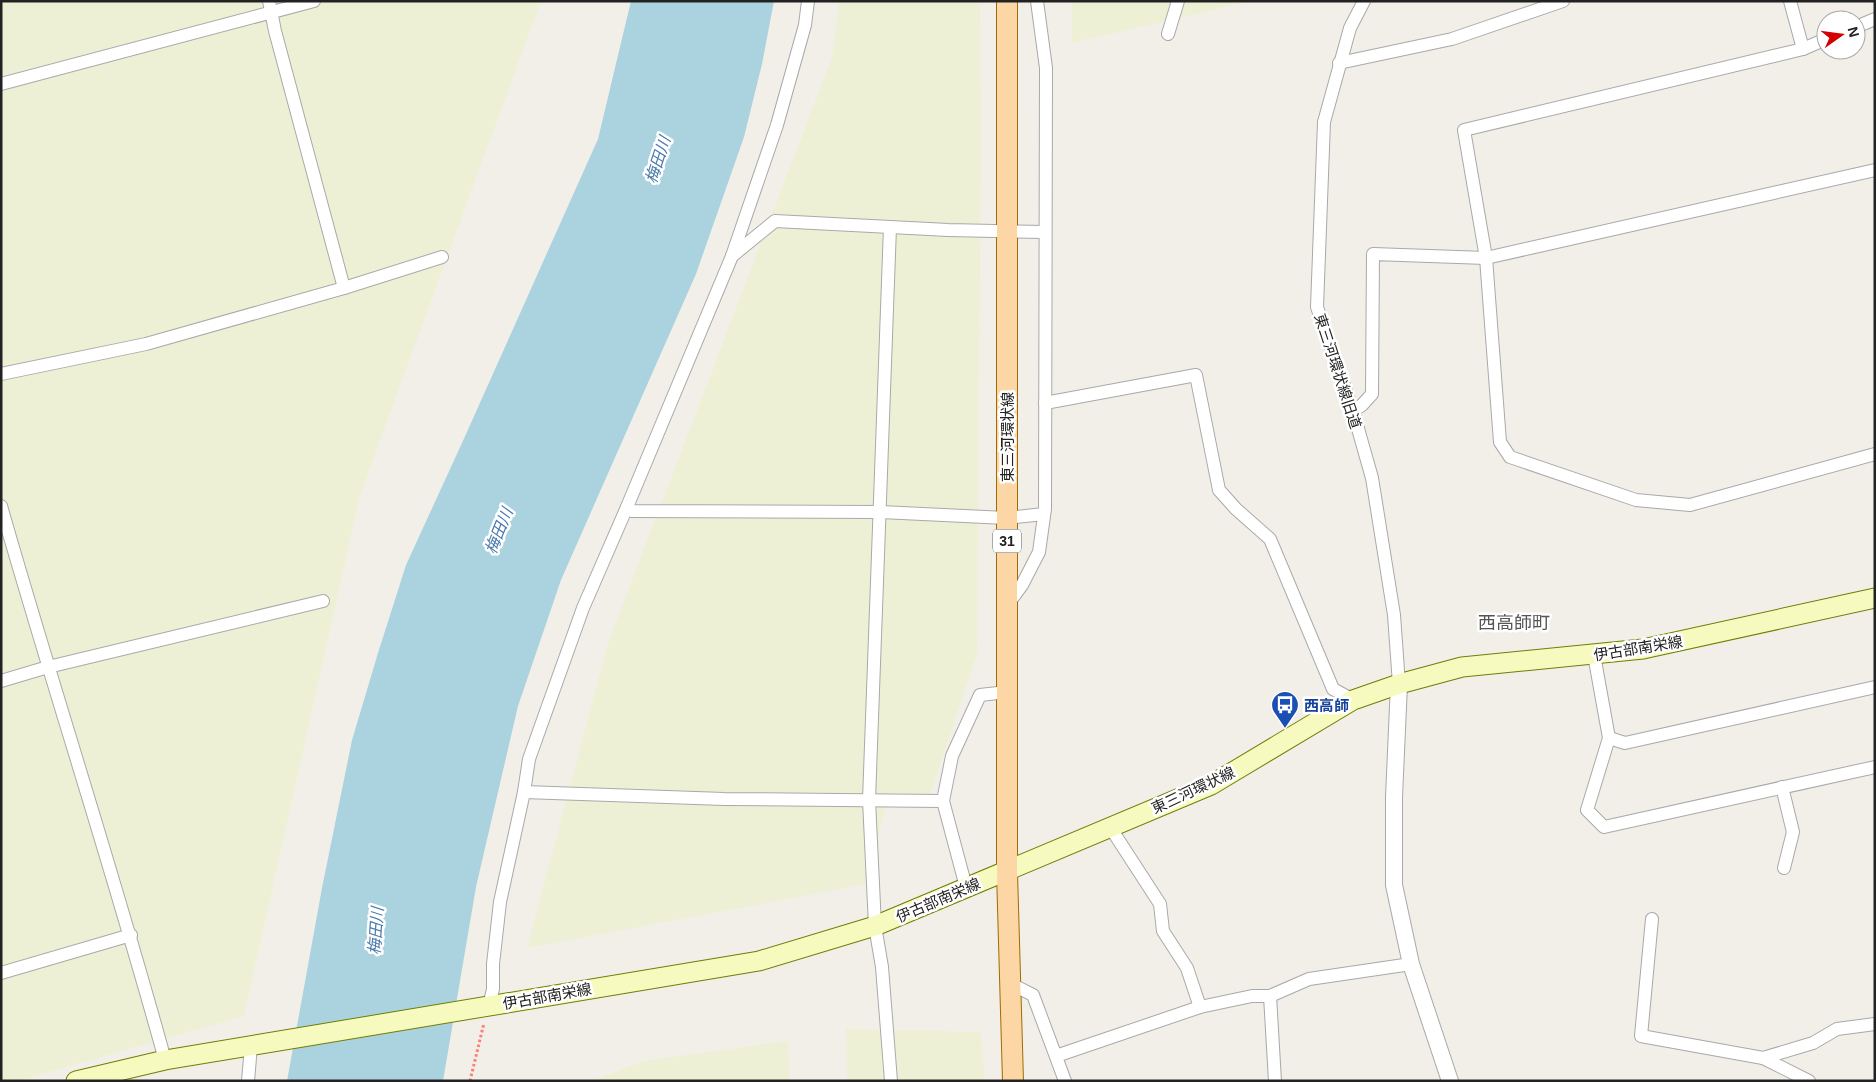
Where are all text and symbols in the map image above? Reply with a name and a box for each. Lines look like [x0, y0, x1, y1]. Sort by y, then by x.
north arrow [1816, 10, 1866, 60]
text: N [1845, 25, 1863, 39]
water label: 梅田川 [642, 133, 674, 185]
street label: 東三河環状線旧道 [1311, 311, 1365, 431]
street label: 東三河環状線 [999, 392, 1016, 482]
water label: 梅田川 [482, 504, 517, 556]
road number: 31 [993, 530, 1021, 552]
district label: 西高師町 [1478, 613, 1550, 633]
street label: 伊古部南栄線 [1592, 633, 1684, 663]
bus stop icon: 西高師 [1270, 690, 1300, 729]
place label: 西高師 [1304, 697, 1349, 714]
street label: 東三河環状線 [1149, 763, 1237, 817]
street label: 伊古部南栄線 [893, 875, 983, 925]
water label: 梅田川 [366, 904, 386, 956]
street label: 伊古部南栄線 [501, 980, 593, 1012]

